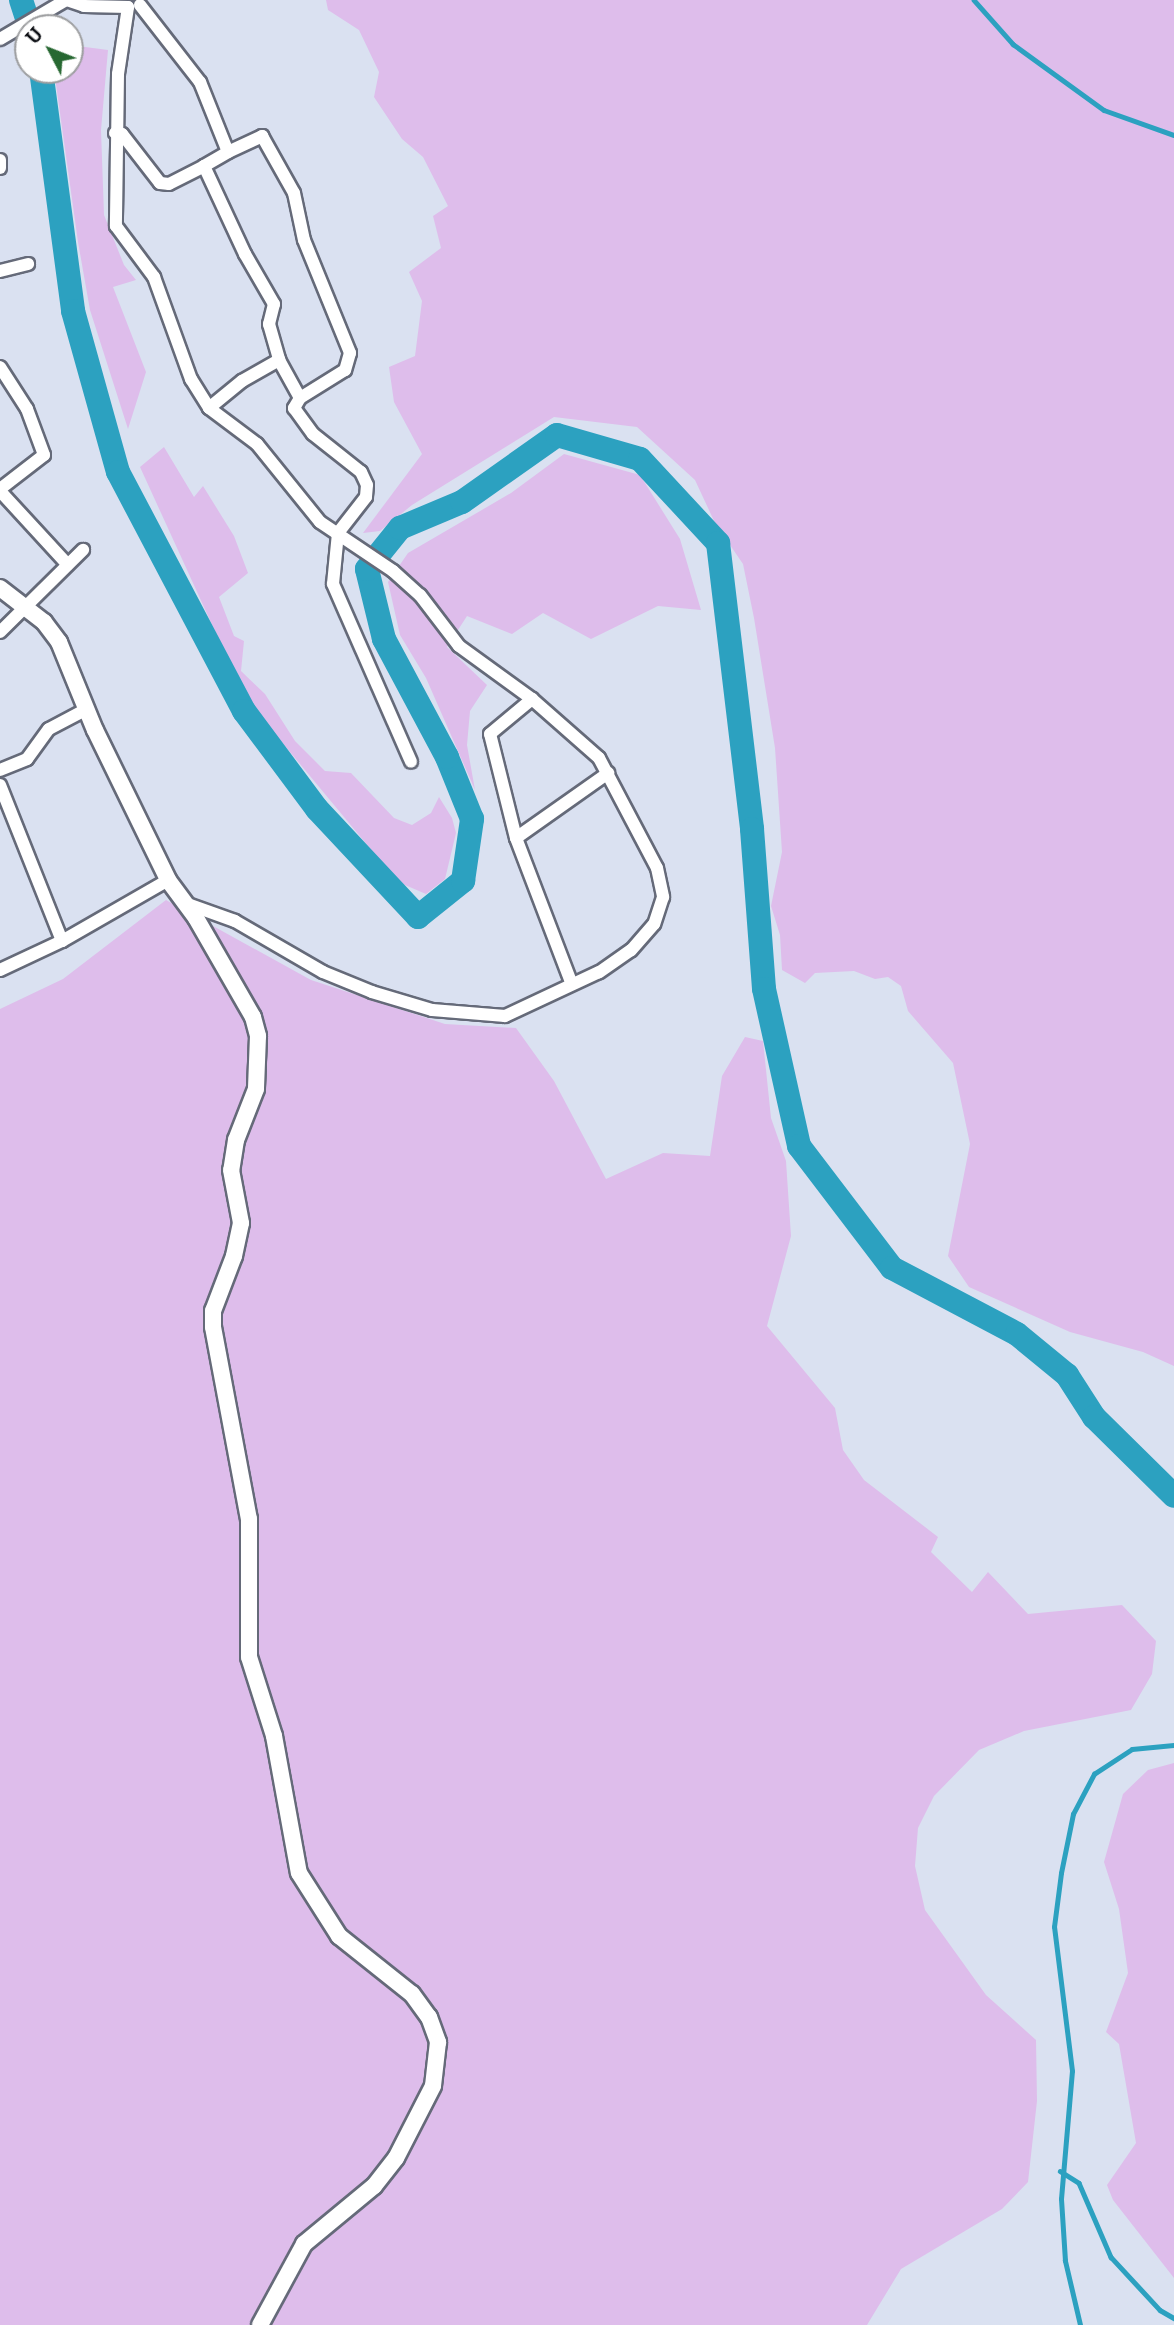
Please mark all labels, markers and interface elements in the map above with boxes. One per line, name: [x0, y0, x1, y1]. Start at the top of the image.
north arrow: [14, 14, 84, 84]
text: U: [21, 23, 48, 49]

